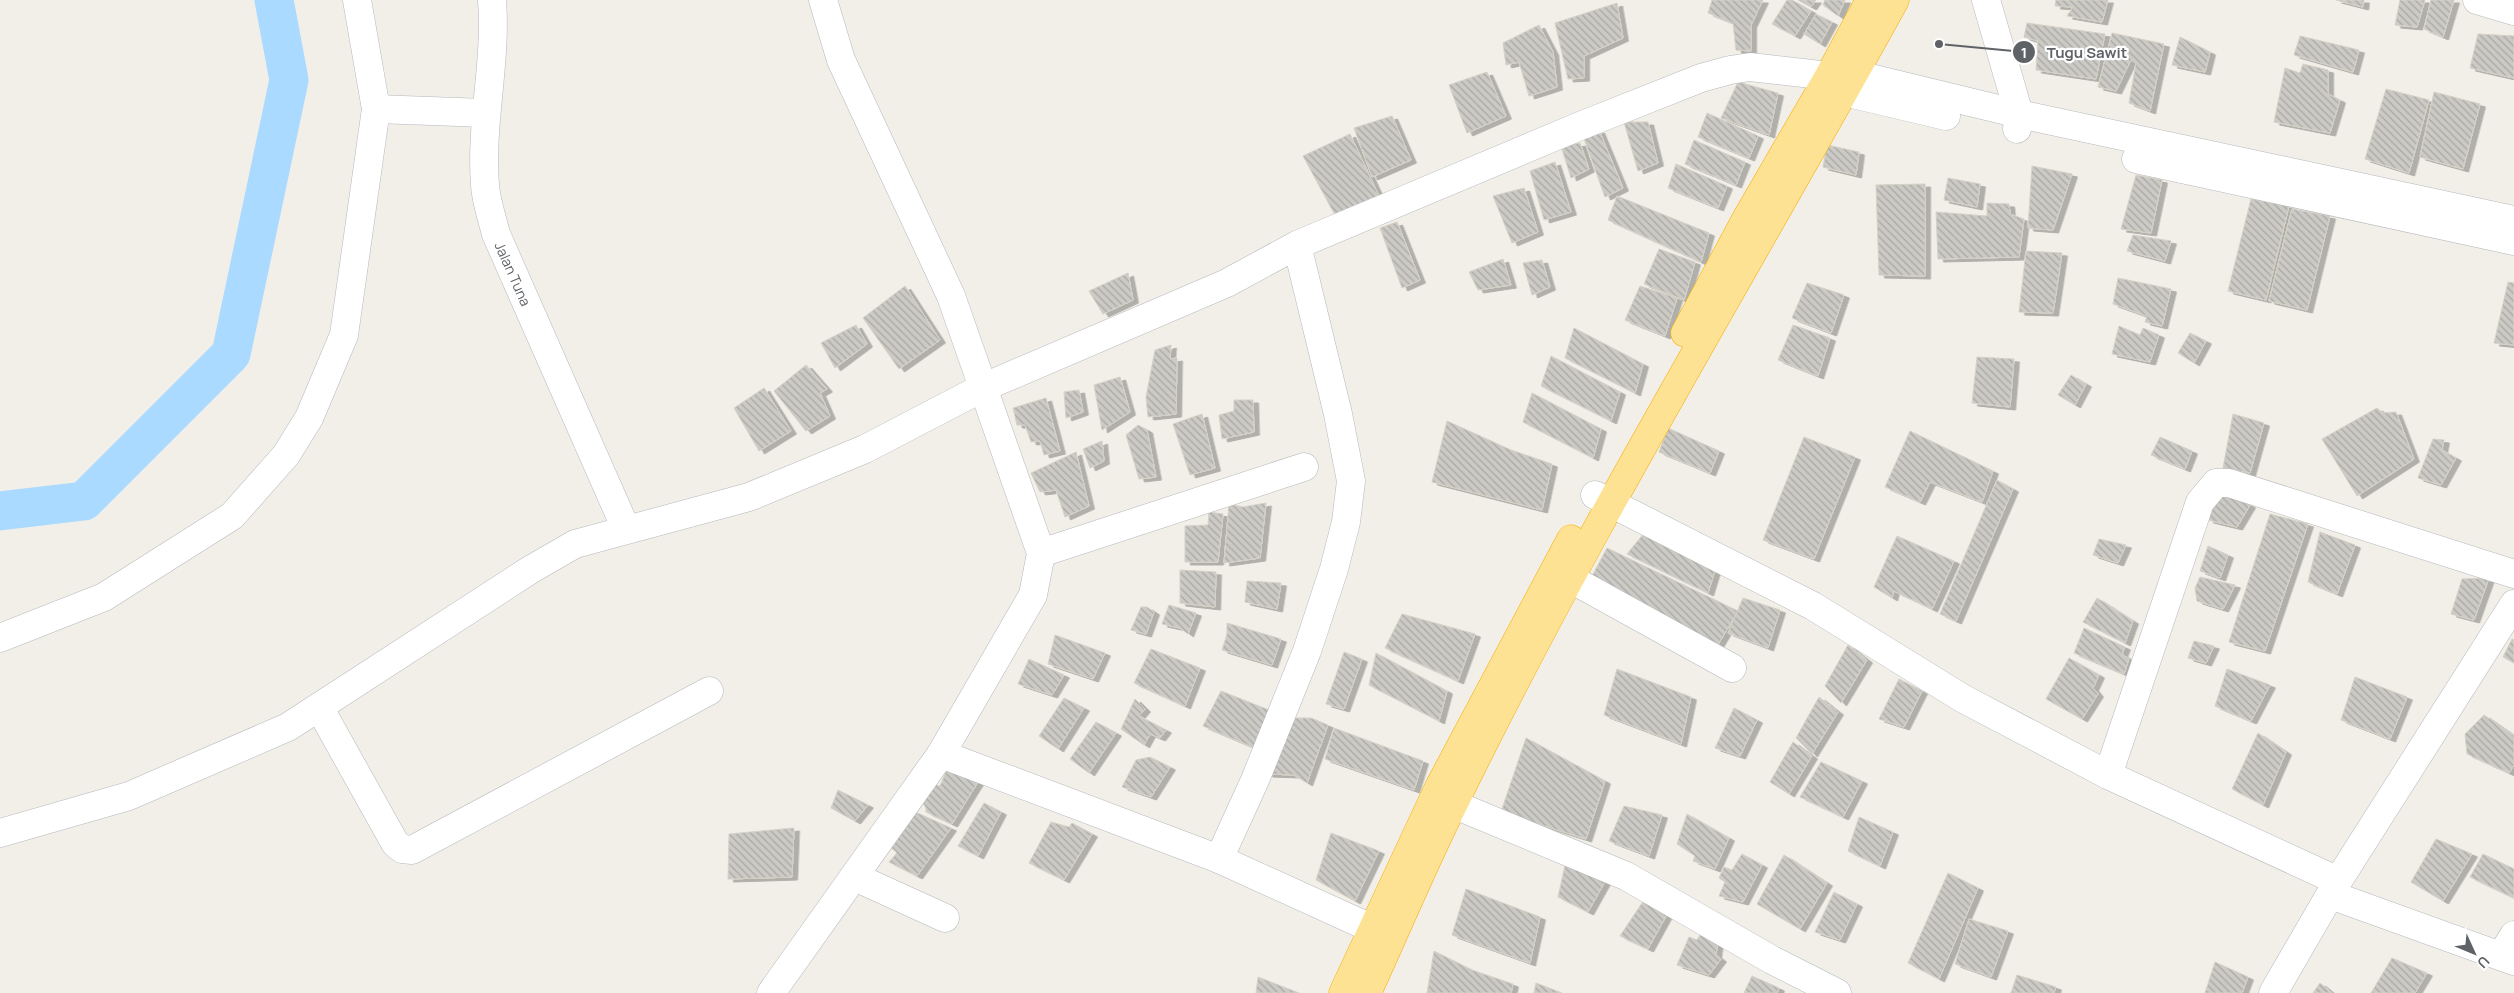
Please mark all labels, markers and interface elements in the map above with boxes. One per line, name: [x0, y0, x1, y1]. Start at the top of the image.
callout: Tugu Sawit: [2012, 37, 2137, 67]
text: 1: [2021, 42, 2027, 63]
text: Tugu Sawit: [2047, 42, 2127, 63]
street label: Jalan Tuna: [491, 238, 536, 309]
north arrow: [2449, 928, 2499, 978]
text: U: [2473, 952, 2494, 973]

